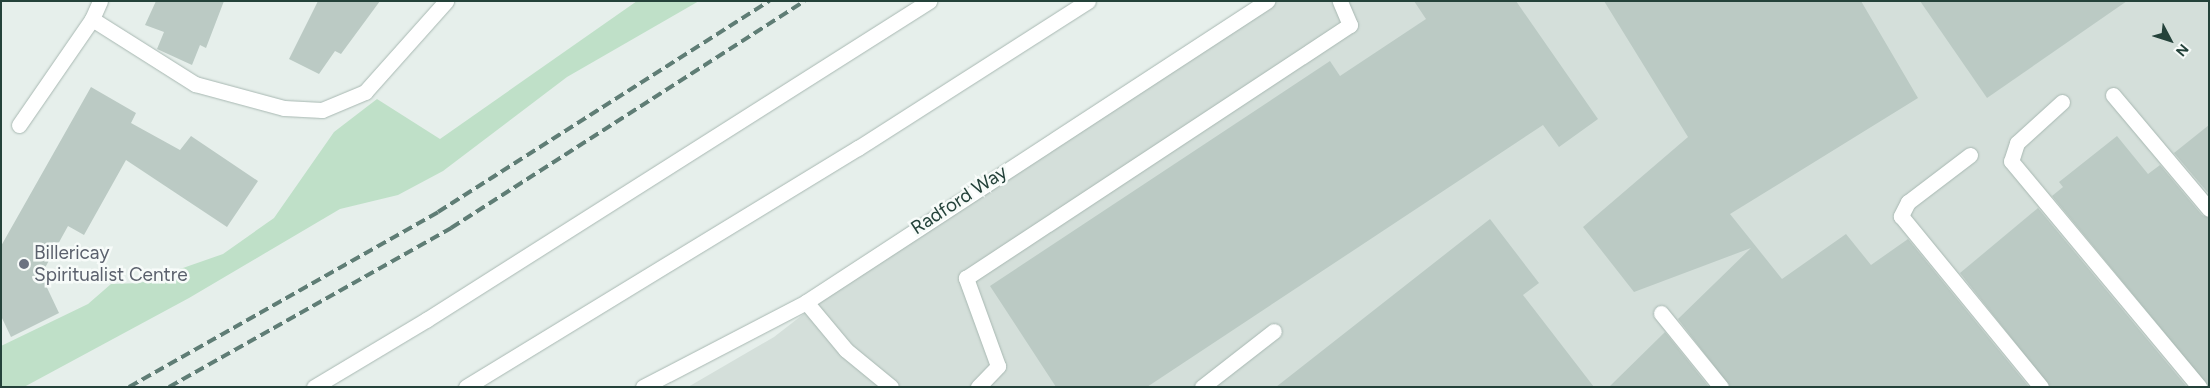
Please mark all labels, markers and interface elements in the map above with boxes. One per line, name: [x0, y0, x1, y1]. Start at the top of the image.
north arrow: [2145, 15, 2195, 65]
text: N: [2172, 40, 2192, 60]
street label: Radford Way: [907, 160, 1011, 240]
place label: Billericay Spiritualist Centre: [34, 242, 188, 286]
marker: Billericay Spiritualist Centre: [18, 258, 30, 270]

